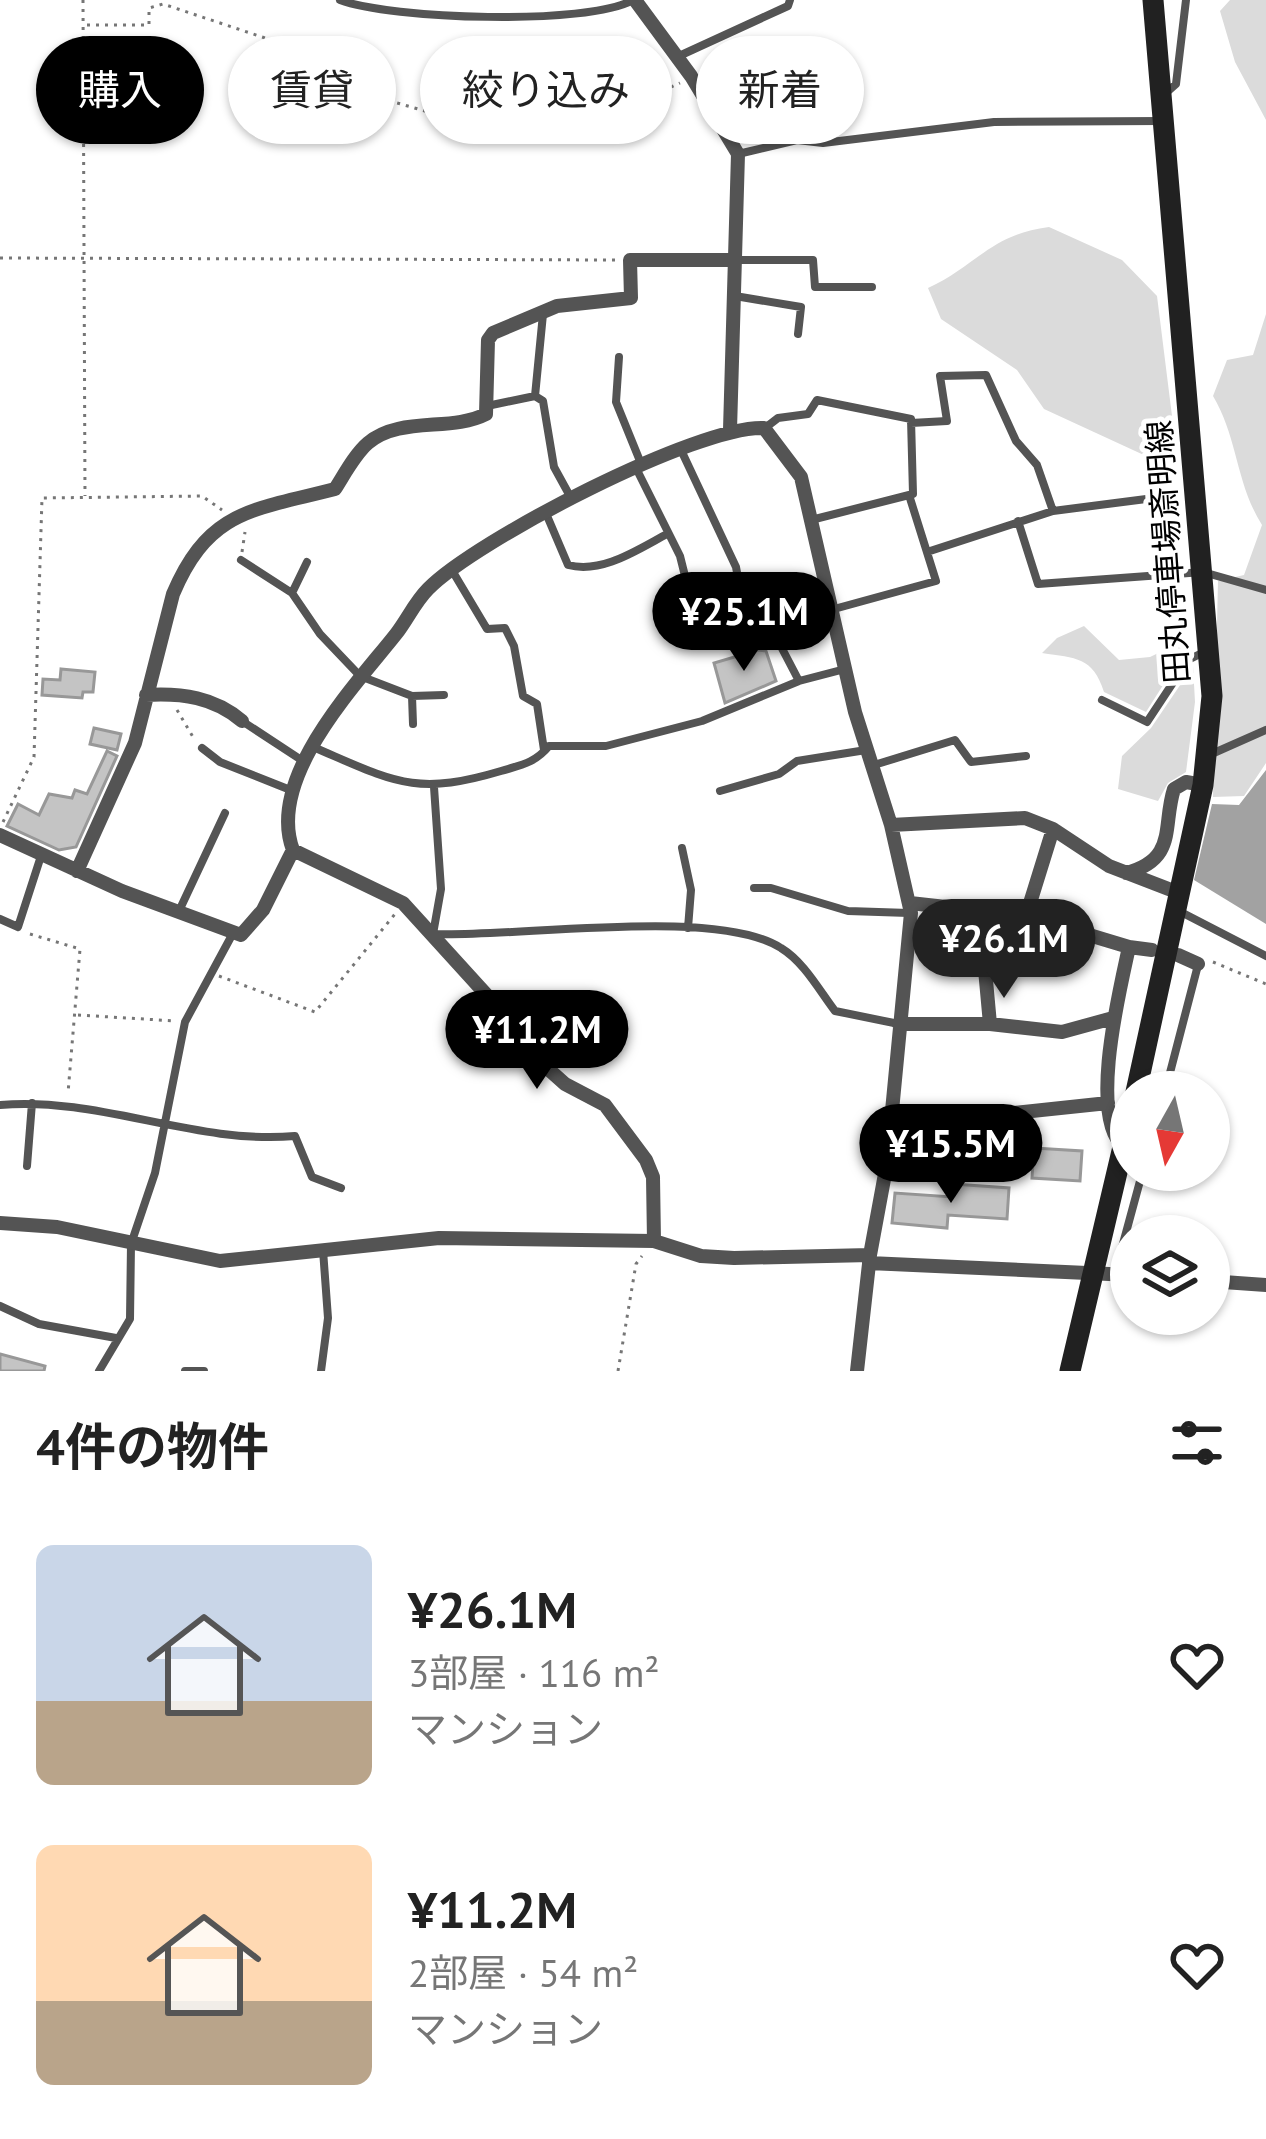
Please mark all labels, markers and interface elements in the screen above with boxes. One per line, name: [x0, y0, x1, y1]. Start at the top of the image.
chip: 購入: [36, 36, 204, 144]
chip: 賃貸: [228, 36, 396, 144]
chip: 絞り込み: [420, 36, 672, 144]
chip: 新着: [696, 36, 864, 144]
street label: 田丸停車場斎明線: [1136, 419, 1198, 685]
pin: ¥25.1M: [646, 572, 842, 674]
text: ¥25.1M: [679, 585, 809, 636]
pin: ¥26.1M: [906, 899, 1102, 1001]
text: ¥26.1M: [939, 912, 1069, 963]
pin: ¥11.2M: [439, 990, 635, 1092]
text: ¥11.2M: [472, 1003, 602, 1054]
north arrow: [1110, 1071, 1230, 1191]
map controls: [1110, 1071, 1230, 1335]
pin: ¥15.5M: [853, 1104, 1049, 1206]
text: ¥15.5M: [886, 1117, 1016, 1168]
button: layers: [1110, 1215, 1230, 1335]
icon: filters: [1164, 1410, 1230, 1476]
text: 4件の物件: [36, 1413, 269, 1479]
text: ¥26.1M: [408, 1576, 577, 1642]
icon: home: [132, 1593, 276, 1737]
icon: heart: [1164, 1632, 1230, 1698]
text: 3部屋 · 116 m²: [408, 1647, 660, 1698]
text: マンション: [408, 1703, 603, 1754]
text: ¥11.2M: [408, 1876, 577, 1942]
icon: home: [132, 1893, 276, 2037]
icon: heart: [1164, 1932, 1230, 1998]
text: 2部屋 · 54 m²: [408, 1947, 638, 1998]
text: マンション: [408, 2003, 603, 2054]

